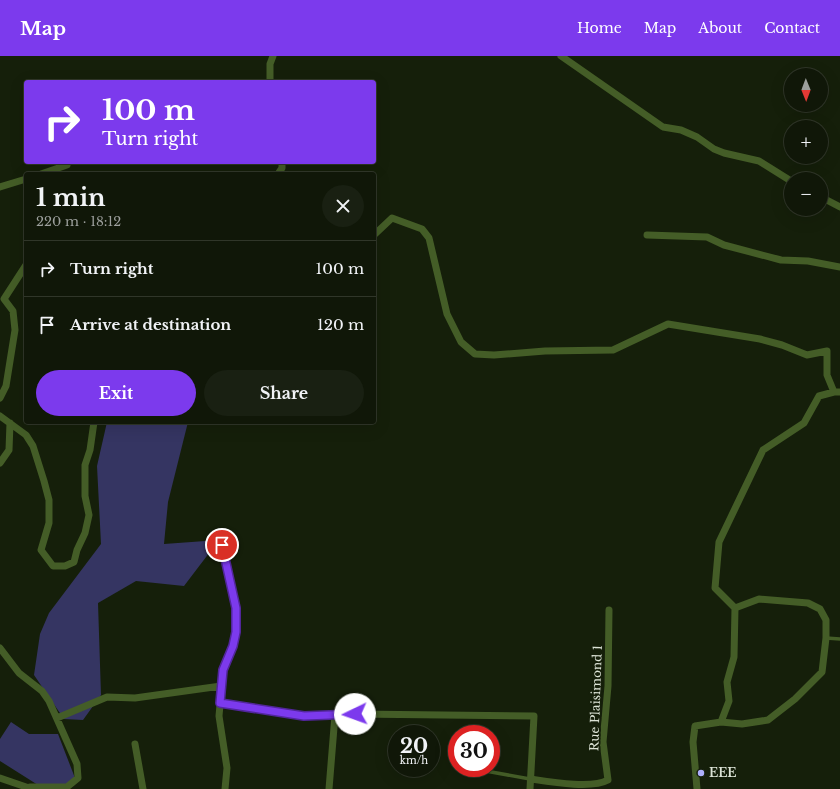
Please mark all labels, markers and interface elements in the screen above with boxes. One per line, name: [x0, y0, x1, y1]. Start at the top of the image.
text: Map: [20, 17, 66, 40]
text: Home: [577, 19, 622, 37]
text: Map: [644, 19, 676, 37]
text: About: [698, 19, 742, 37]
text: Contact: [764, 19, 820, 37]
north arrow: [784, 68, 828, 112]
map controls: [784, 68, 828, 216]
text: 100 m: [102, 93, 195, 128]
icon: right: [36, 96, 88, 148]
button: +: [784, 120, 828, 164]
text: Turn right: [102, 128, 198, 150]
button: −: [784, 172, 828, 216]
text: 1 min: [36, 183, 106, 212]
button: close: [322, 185, 364, 227]
text: 220 m · 18:12: [36, 213, 121, 230]
icon: right: [36, 258, 58, 280]
text: Turn right: [70, 259, 153, 278]
text: 100 m: [315, 259, 364, 278]
icon: arrive: [36, 314, 58, 336]
text: Arrive at destination: [70, 315, 231, 334]
text: 120 m: [317, 315, 364, 334]
button: Exit: [36, 370, 196, 416]
button: Share: [204, 370, 364, 416]
pin: [205, 528, 239, 562]
icon: arrive: [211, 534, 233, 556]
street label: Rue Plaisimond 1: [586, 645, 605, 751]
position arrow: [334, 693, 376, 735]
speed limit sign: 30: [448, 725, 500, 777]
text: 20: [400, 734, 428, 758]
text: km/h: [400, 754, 428, 767]
place label: EEE: [709, 765, 737, 780]
marker: EEE: [696, 768, 706, 778]

